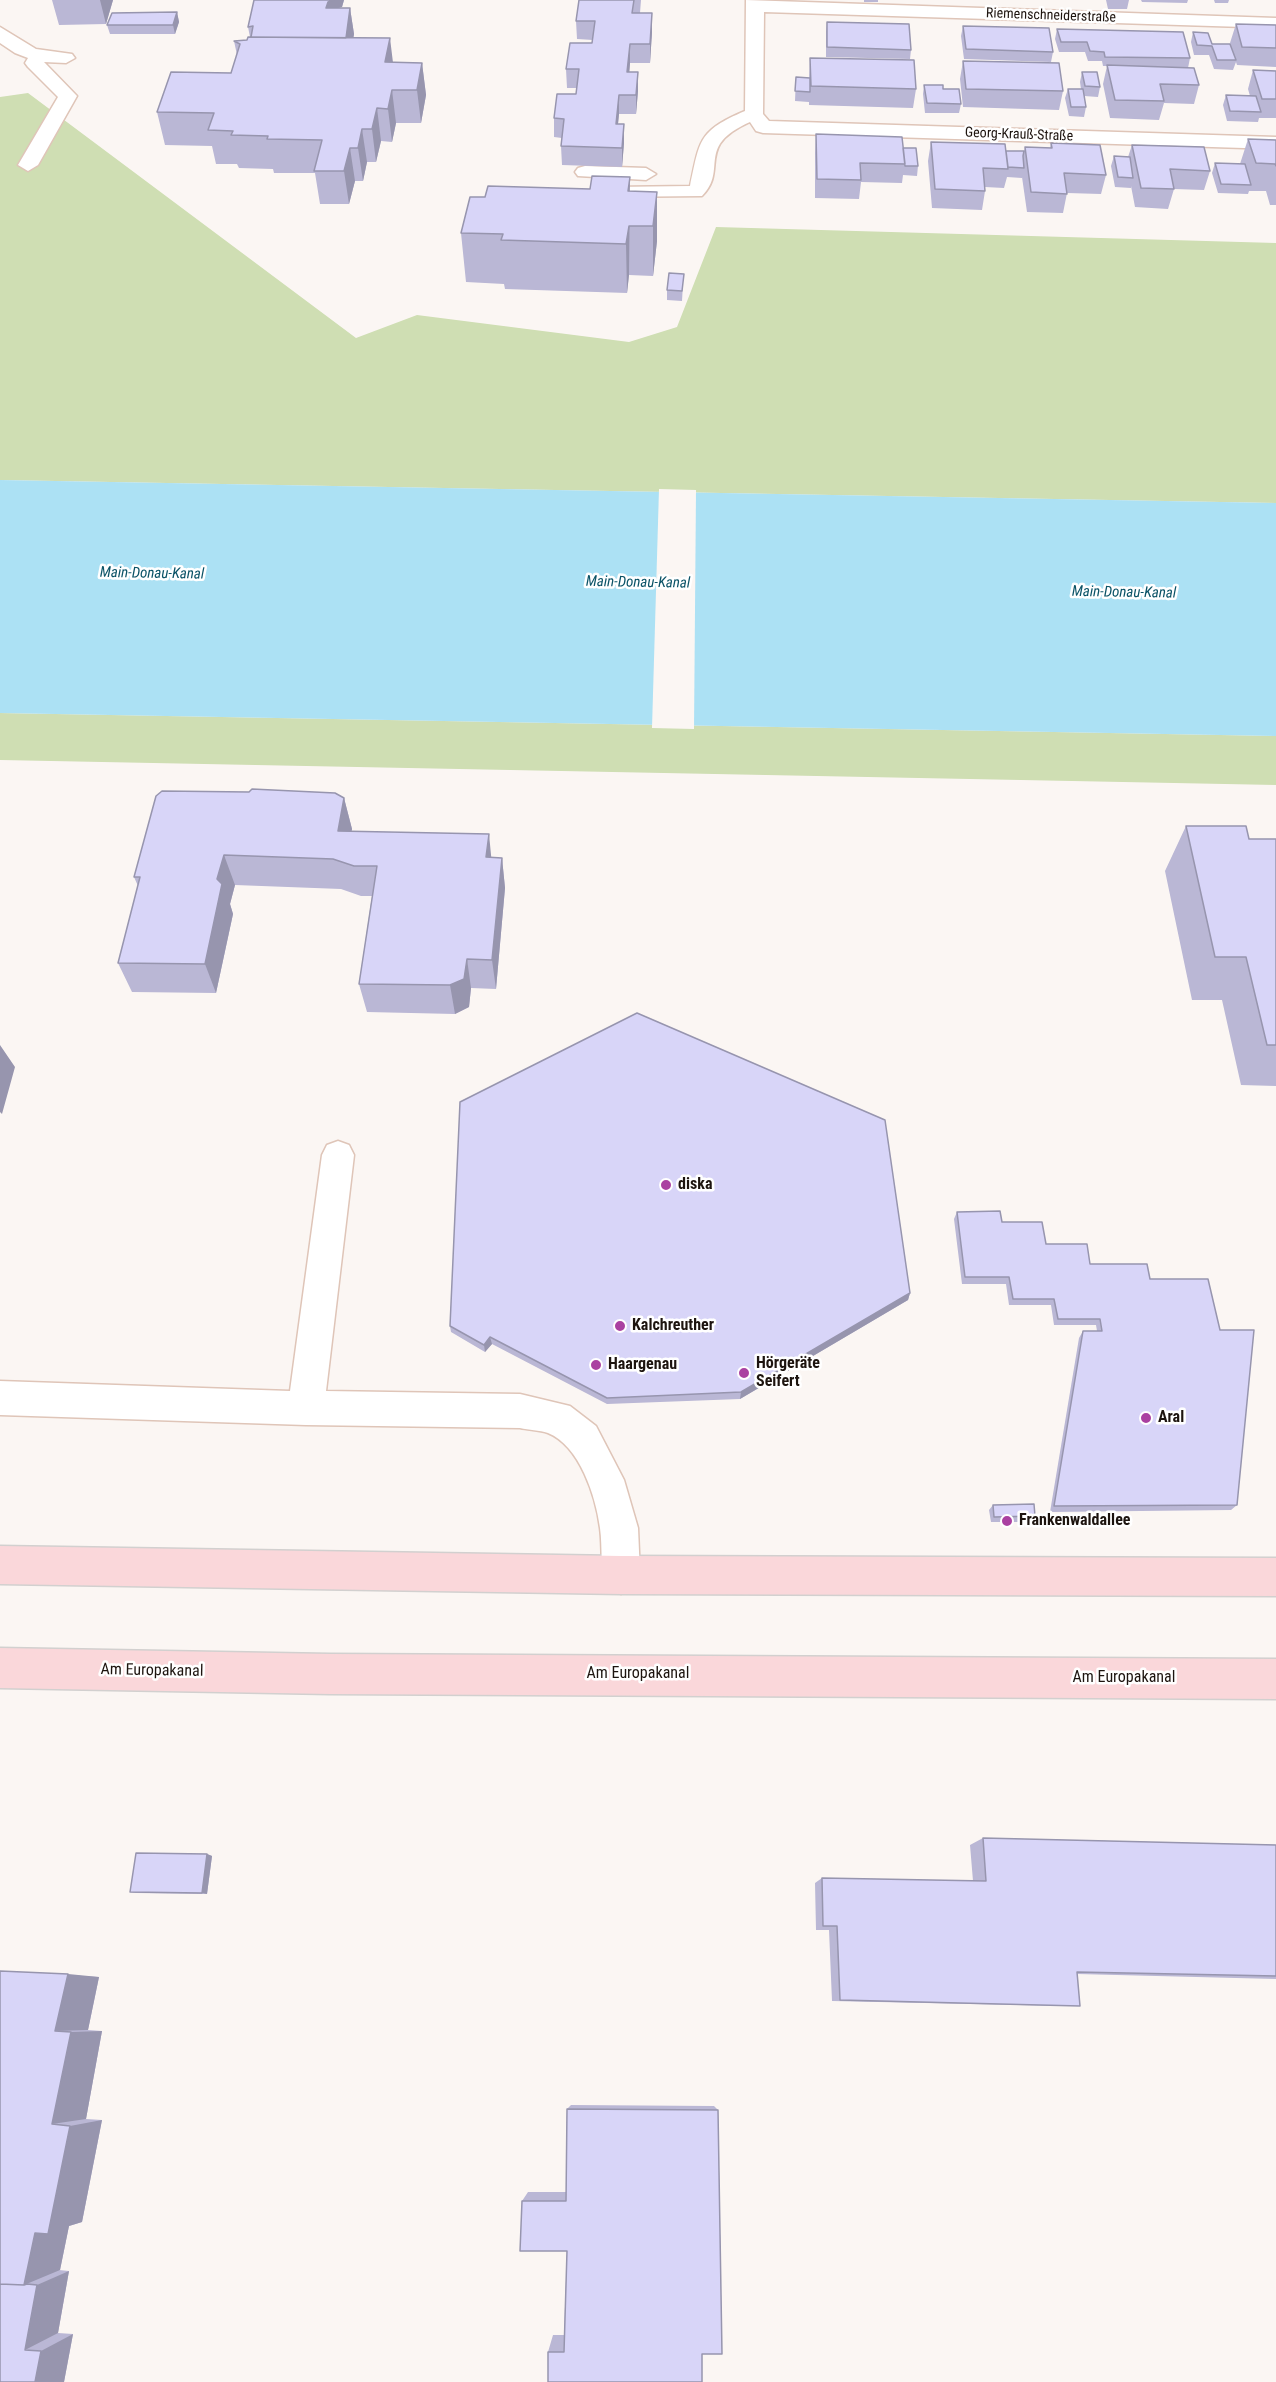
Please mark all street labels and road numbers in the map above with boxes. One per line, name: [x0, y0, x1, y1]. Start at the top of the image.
street label: Riemenschneiderstraße: [986, 5, 1116, 27]
street label: Georg-Krauß-Straße: [965, 125, 1073, 145]
street label: Am Europakanal: [100, 1661, 204, 1681]
street label: Am Europakanal: [587, 1664, 689, 1684]
street label: Am Europakanal: [1073, 1668, 1175, 1688]

